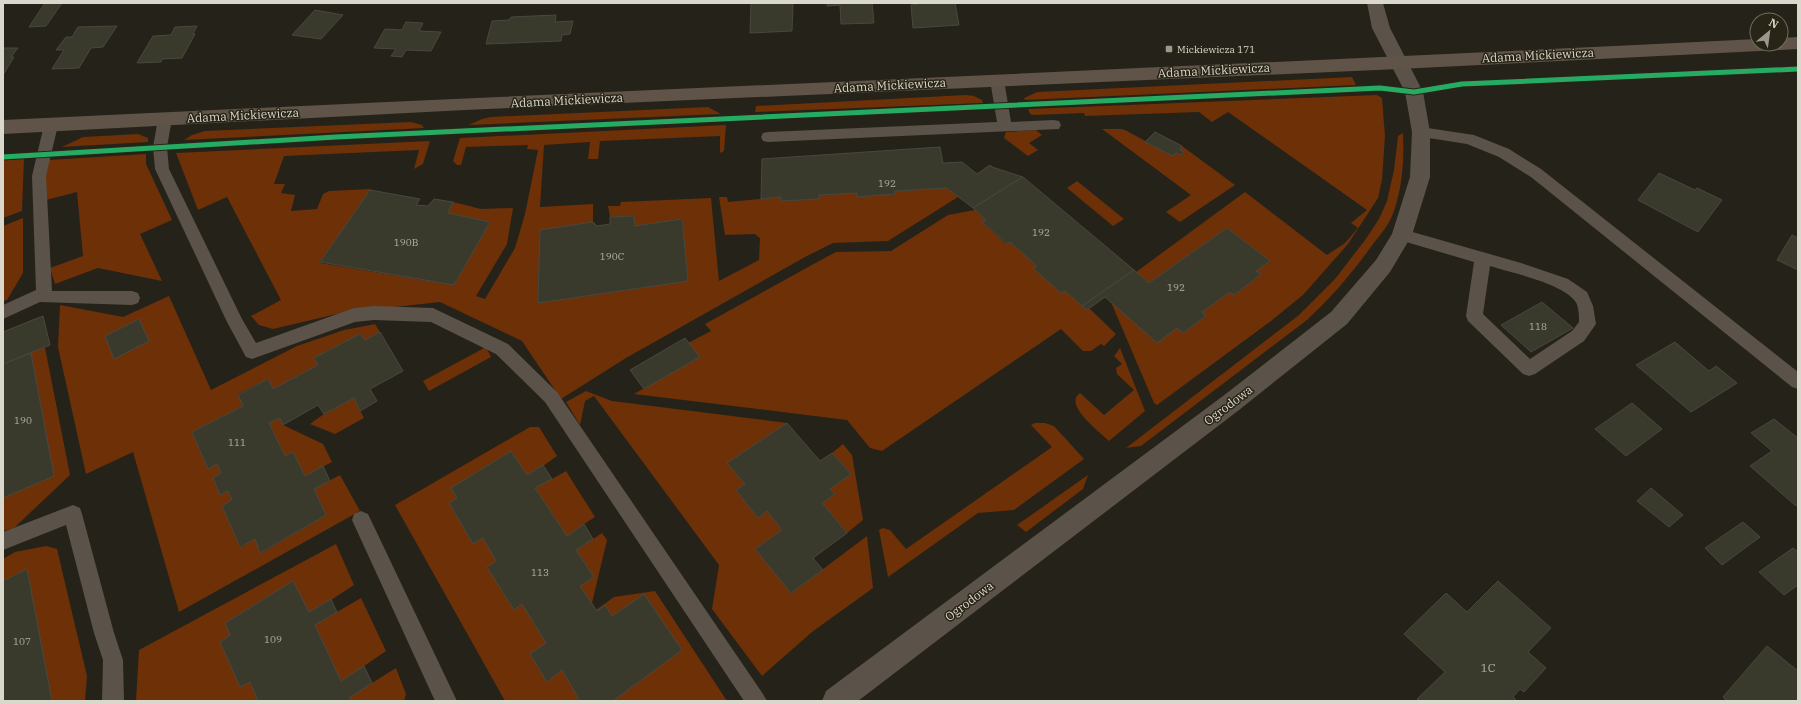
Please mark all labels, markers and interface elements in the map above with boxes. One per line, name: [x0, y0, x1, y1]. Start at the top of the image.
north arrow: [1749, 12, 1789, 52]
text: N: [1767, 15, 1781, 32]
place label: Mickiewicza 171: [1177, 43, 1255, 56]
marker: Mickiewicza 171: [1164, 44, 1174, 54]
street label: Adama Mickiewicza: [1481, 45, 1595, 65]
street label: Adama Mickiewicza: [1157, 60, 1271, 80]
street label: Adama Mickiewicza: [833, 75, 947, 95]
street label: Adama Mickiewicza: [510, 90, 624, 110]
street label: Adama Mickiewicza: [186, 105, 300, 125]
house number: 192: [878, 177, 896, 190]
house number: 192: [1032, 226, 1050, 239]
house number: 190B: [394, 236, 419, 249]
house number: 190C: [600, 250, 624, 263]
house number: 192: [1167, 281, 1185, 294]
house number: 118: [1529, 320, 1547, 333]
street label: Ogrodowa: [1201, 382, 1256, 428]
house number: 190: [14, 414, 32, 427]
house number: 111: [228, 436, 246, 449]
house number: 113: [531, 566, 549, 579]
street label: Ogrodowa: [942, 578, 997, 624]
house number: 109: [264, 633, 282, 646]
house number: 107: [13, 635, 31, 648]
house number: 1C: [1481, 660, 1496, 675]

